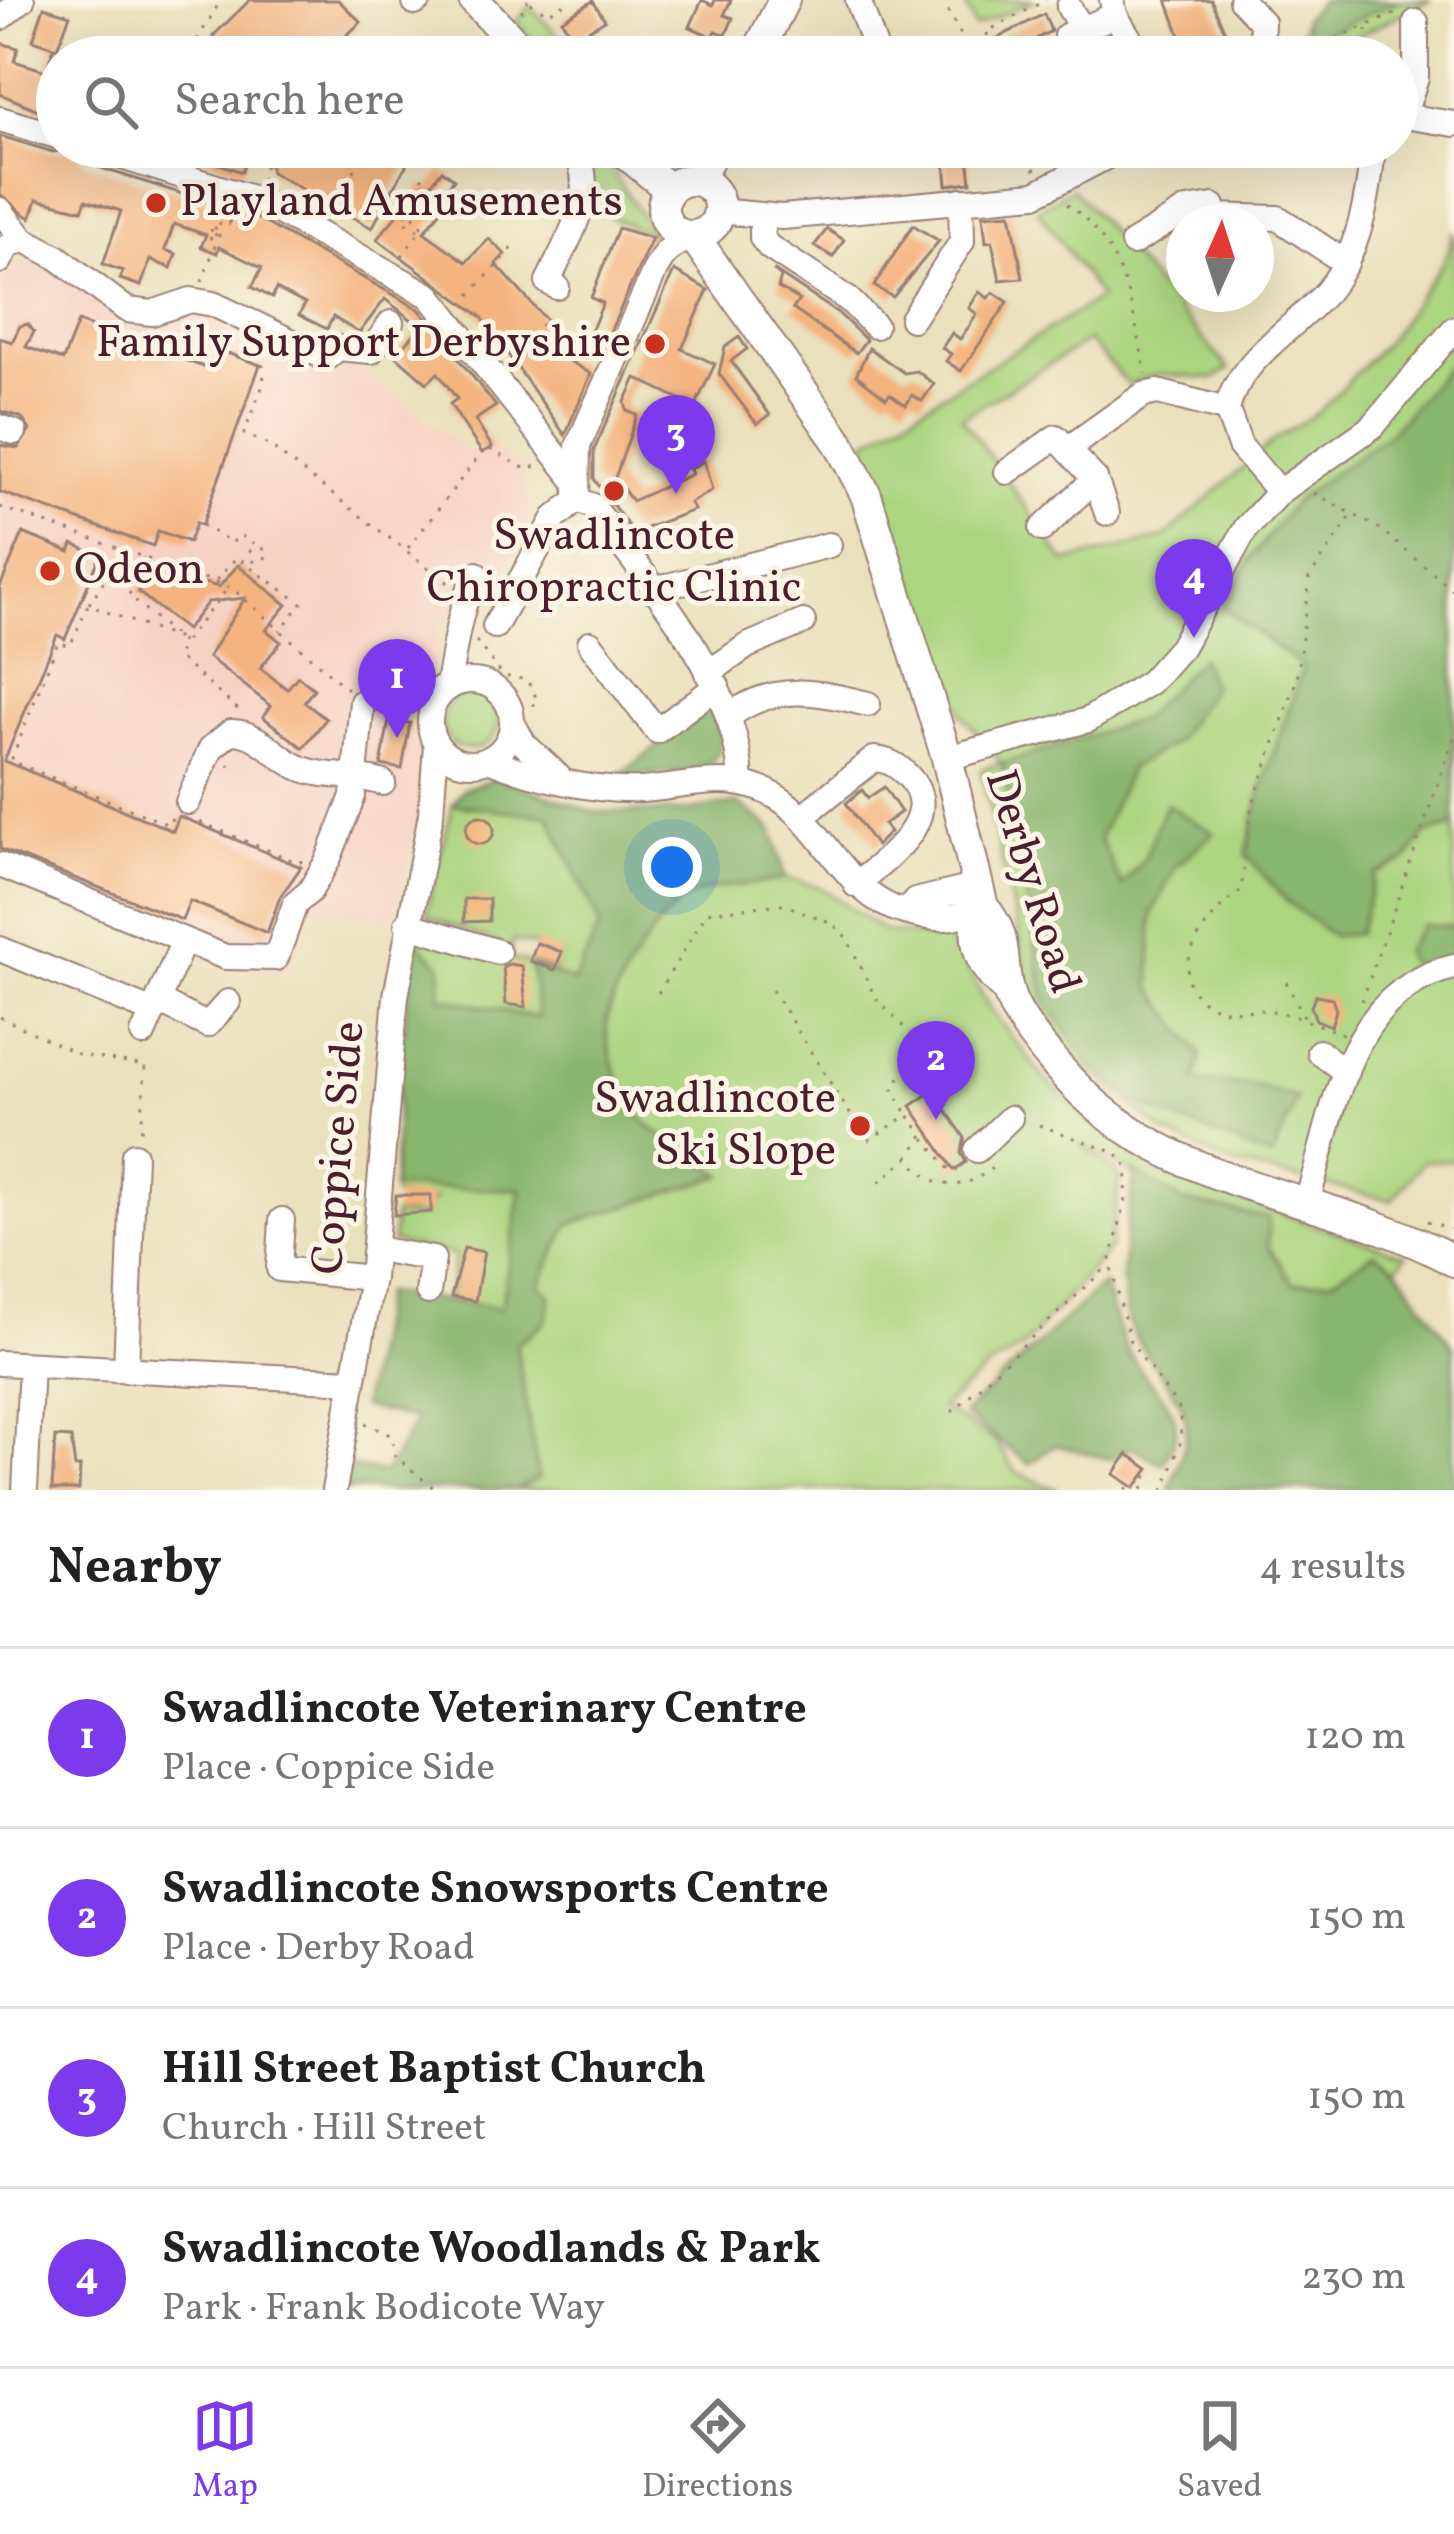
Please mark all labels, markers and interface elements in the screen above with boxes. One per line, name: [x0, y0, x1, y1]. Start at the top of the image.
search box: [36, 36, 1418, 168]
icon: search: [78, 69, 144, 135]
text: Search here: [174, 71, 405, 134]
place label: Playland Amusements: [180, 172, 623, 235]
marker: Playland Amusements: [143, 190, 169, 216]
north arrow: [1166, 204, 1274, 312]
place label: Family Support Derbyshire: [96, 313, 631, 376]
marker: Family Support Derbyshire: [642, 331, 668, 357]
pin: 3: [637, 395, 715, 494]
marker: Swadlincote Chiropractic Clinic: [601, 478, 627, 504]
place label: Swadlincote Chiropractic Clinic: [426, 506, 802, 621]
pin: 4: [1155, 539, 1233, 638]
place label: Odeon: [74, 540, 204, 603]
marker: Odeon: [37, 558, 63, 584]
pin: 1: [358, 639, 436, 738]
street label: Derby Road: [967, 762, 1095, 1002]
your location: [642, 837, 702, 897]
street label: Coppice Side: [298, 1019, 382, 1277]
pin: 2: [897, 1021, 975, 1120]
place label: Swadlincote Ski Slope: [594, 1069, 836, 1184]
marker: Swadlincote Ski Slope: [847, 1113, 873, 1139]
text: Nearby: [48, 1533, 222, 1604]
text: 4 results: [1259, 1541, 1406, 1595]
text: Swadlincote Veterinary Centre: [162, 1679, 807, 1742]
text: 1: [79, 1711, 95, 1765]
text: 120 m: [1305, 1711, 1406, 1765]
text: Place · Coppice Side: [162, 1742, 495, 1796]
text: Swadlincote Snowsports Centre: [162, 1859, 829, 1922]
text: 2: [77, 1891, 97, 1945]
text: 150 m: [1307, 1891, 1406, 1945]
text: Place · Derby Road: [162, 1922, 475, 1976]
text: Hill Street Baptist Church: [162, 2039, 706, 2102]
text: 3: [77, 2071, 97, 2125]
text: 150 m: [1307, 2071, 1406, 2125]
text: Church · Hill Street: [162, 2102, 486, 2156]
text: Swadlincote Woodlands & Park: [162, 2219, 821, 2282]
text: 4: [75, 2251, 99, 2305]
text: 230 m: [1301, 2251, 1406, 2305]
text: Park · Frank Bodicote Way: [162, 2282, 605, 2336]
tab: Map: [192, 2393, 258, 2511]
tab: Directions: [642, 2393, 793, 2511]
tab: Saved: [1177, 2393, 1262, 2511]

